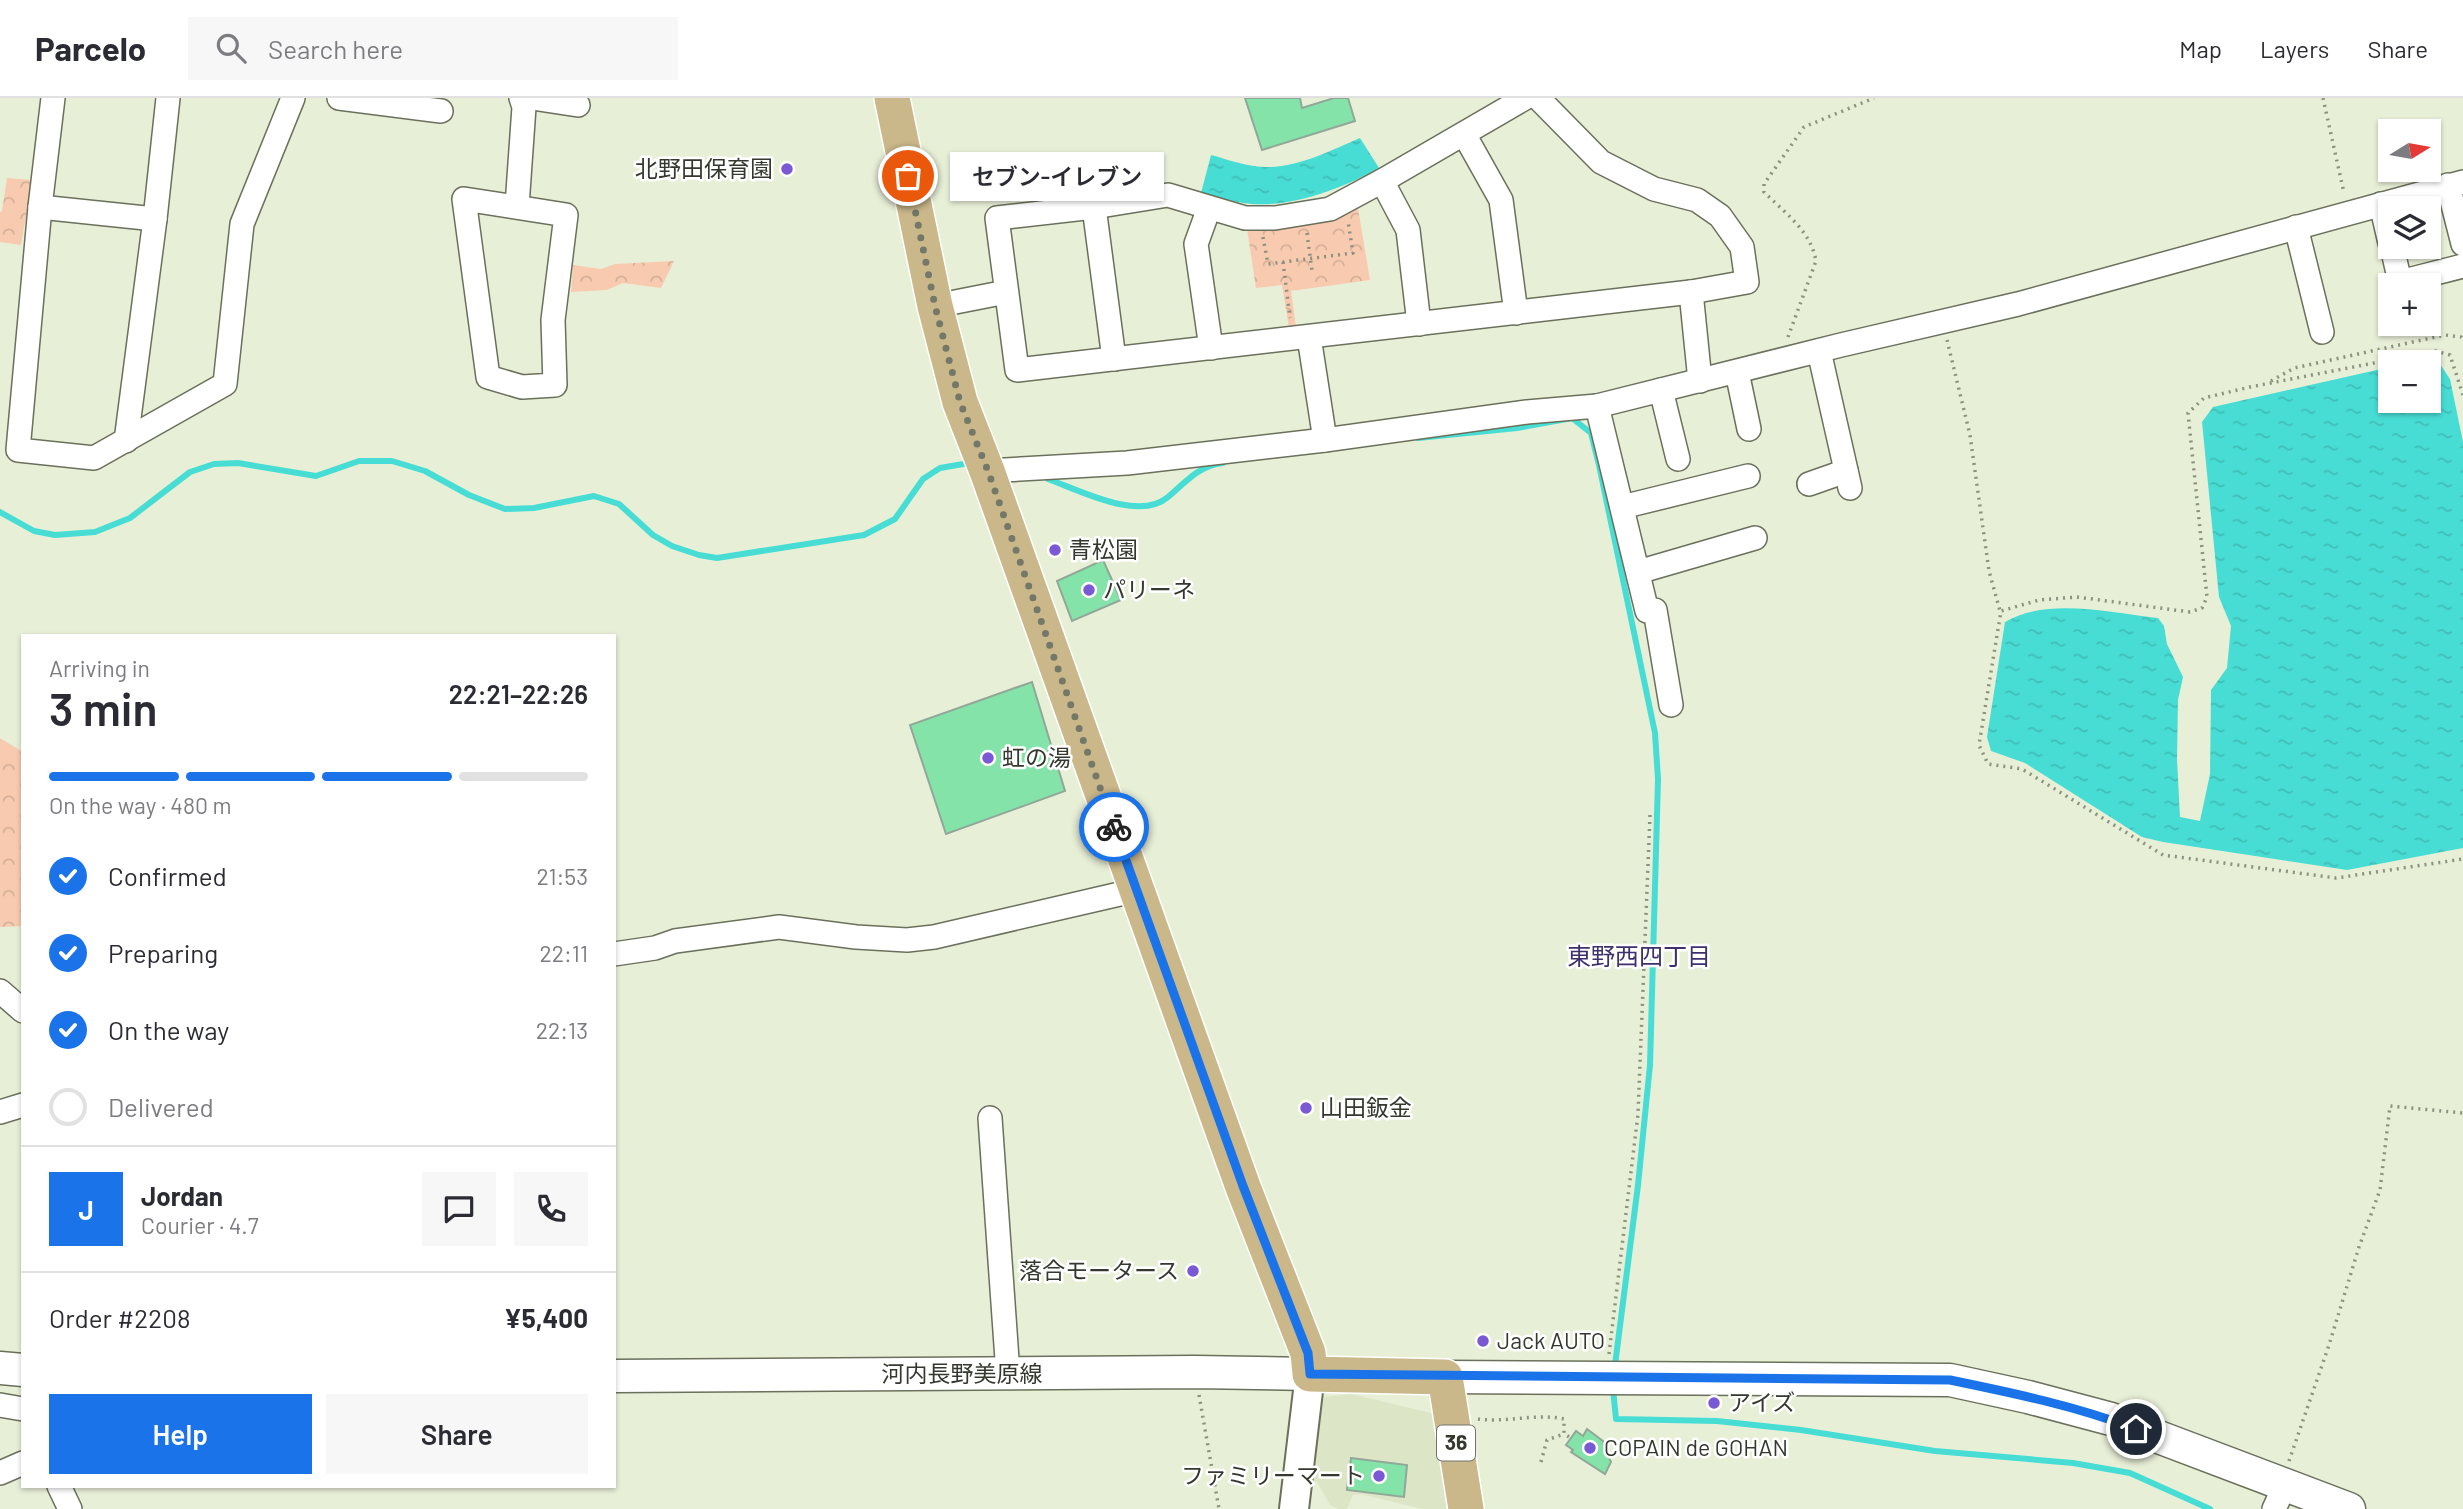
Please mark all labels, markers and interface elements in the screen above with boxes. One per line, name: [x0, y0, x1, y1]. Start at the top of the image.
search box: [188, 17, 678, 80]
text: Parcelo: [35, 28, 146, 68]
icon: search: [212, 29, 250, 67]
text: Search here: [268, 33, 403, 64]
text: Map: [2179, 34, 2222, 63]
text: Layers: [2260, 34, 2329, 63]
text: Share: [2367, 34, 2428, 63]
north arrow: [2378, 119, 2441, 182]
map controls: [2378, 119, 2441, 413]
pin: [878, 146, 938, 206]
callout: セブン-イレブン: [950, 152, 1164, 200]
place label: 北野田保育園: [635, 154, 773, 182]
icon: bag: [889, 157, 927, 195]
marker: 北野田保育園: [779, 161, 795, 177]
text: セブン-イレブン: [972, 162, 1142, 190]
button: layers: [2378, 196, 2441, 259]
button: +: [2378, 273, 2441, 336]
button: −: [2378, 350, 2441, 413]
place label: 青松園: [1069, 535, 1138, 563]
marker: 青松園: [1047, 542, 1063, 558]
place label: パリーネ: [1103, 575, 1195, 603]
marker: パリーネ: [1081, 582, 1097, 598]
text: Arriving in: [49, 654, 150, 682]
text: 22:21–22:26: [449, 678, 588, 709]
text: 3 min: [49, 680, 158, 735]
place label: 虹の湯: [1002, 743, 1071, 771]
marker: 虹の湯: [980, 750, 996, 766]
text: On the way · 480 m: [49, 791, 232, 819]
courier: [1079, 792, 1149, 862]
icon: bike: [1095, 808, 1133, 846]
icon: check: [49, 857, 87, 895]
text: Confirmed: [108, 860, 227, 891]
text: 21:53: [536, 862, 588, 890]
icon: check: [49, 934, 87, 972]
text: Preparing: [108, 937, 218, 968]
text: 22:11: [539, 939, 588, 967]
district label: 東野西四丁目: [1567, 941, 1711, 970]
icon: check: [49, 1011, 87, 1049]
text: On the way: [108, 1014, 229, 1045]
text: 22:13: [536, 1016, 588, 1044]
text: Delivered: [108, 1091, 214, 1122]
place label: 山田鈑金: [1320, 1093, 1412, 1121]
marker: 山田鈑金: [1298, 1100, 1314, 1116]
button: chat: [422, 1172, 496, 1246]
button: phone: [514, 1172, 588, 1246]
text: Jordan: [141, 1180, 223, 1211]
text: J: [78, 1194, 94, 1225]
text: Courier · 4.7: [141, 1211, 259, 1239]
place label: 落合モータース: [1019, 1256, 1179, 1284]
marker: 落合モータース: [1185, 1263, 1201, 1279]
text: Order #2208: [49, 1302, 190, 1333]
text: ¥5,400: [504, 1302, 588, 1333]
place label: Jack AUTO: [1497, 1326, 1605, 1354]
marker: Jack AUTO: [1475, 1333, 1491, 1349]
street label: 河内長野美原線: [882, 1359, 1043, 1387]
place label: アイズ: [1728, 1388, 1795, 1416]
button: Help: [49, 1394, 312, 1474]
button: Share: [326, 1394, 588, 1474]
marker: アイズ: [1706, 1395, 1722, 1411]
pin: [2106, 1399, 2166, 1459]
icon: home: [2117, 1410, 2155, 1448]
road number: 36: [1437, 1426, 1475, 1460]
place label: COPAIN de GOHAN: [1604, 1433, 1788, 1461]
marker: COPAIN de GOHAN: [1582, 1440, 1598, 1456]
place label: ファミリーマート: [1181, 1461, 1365, 1489]
marker: ファミリーマート: [1371, 1468, 1387, 1484]

